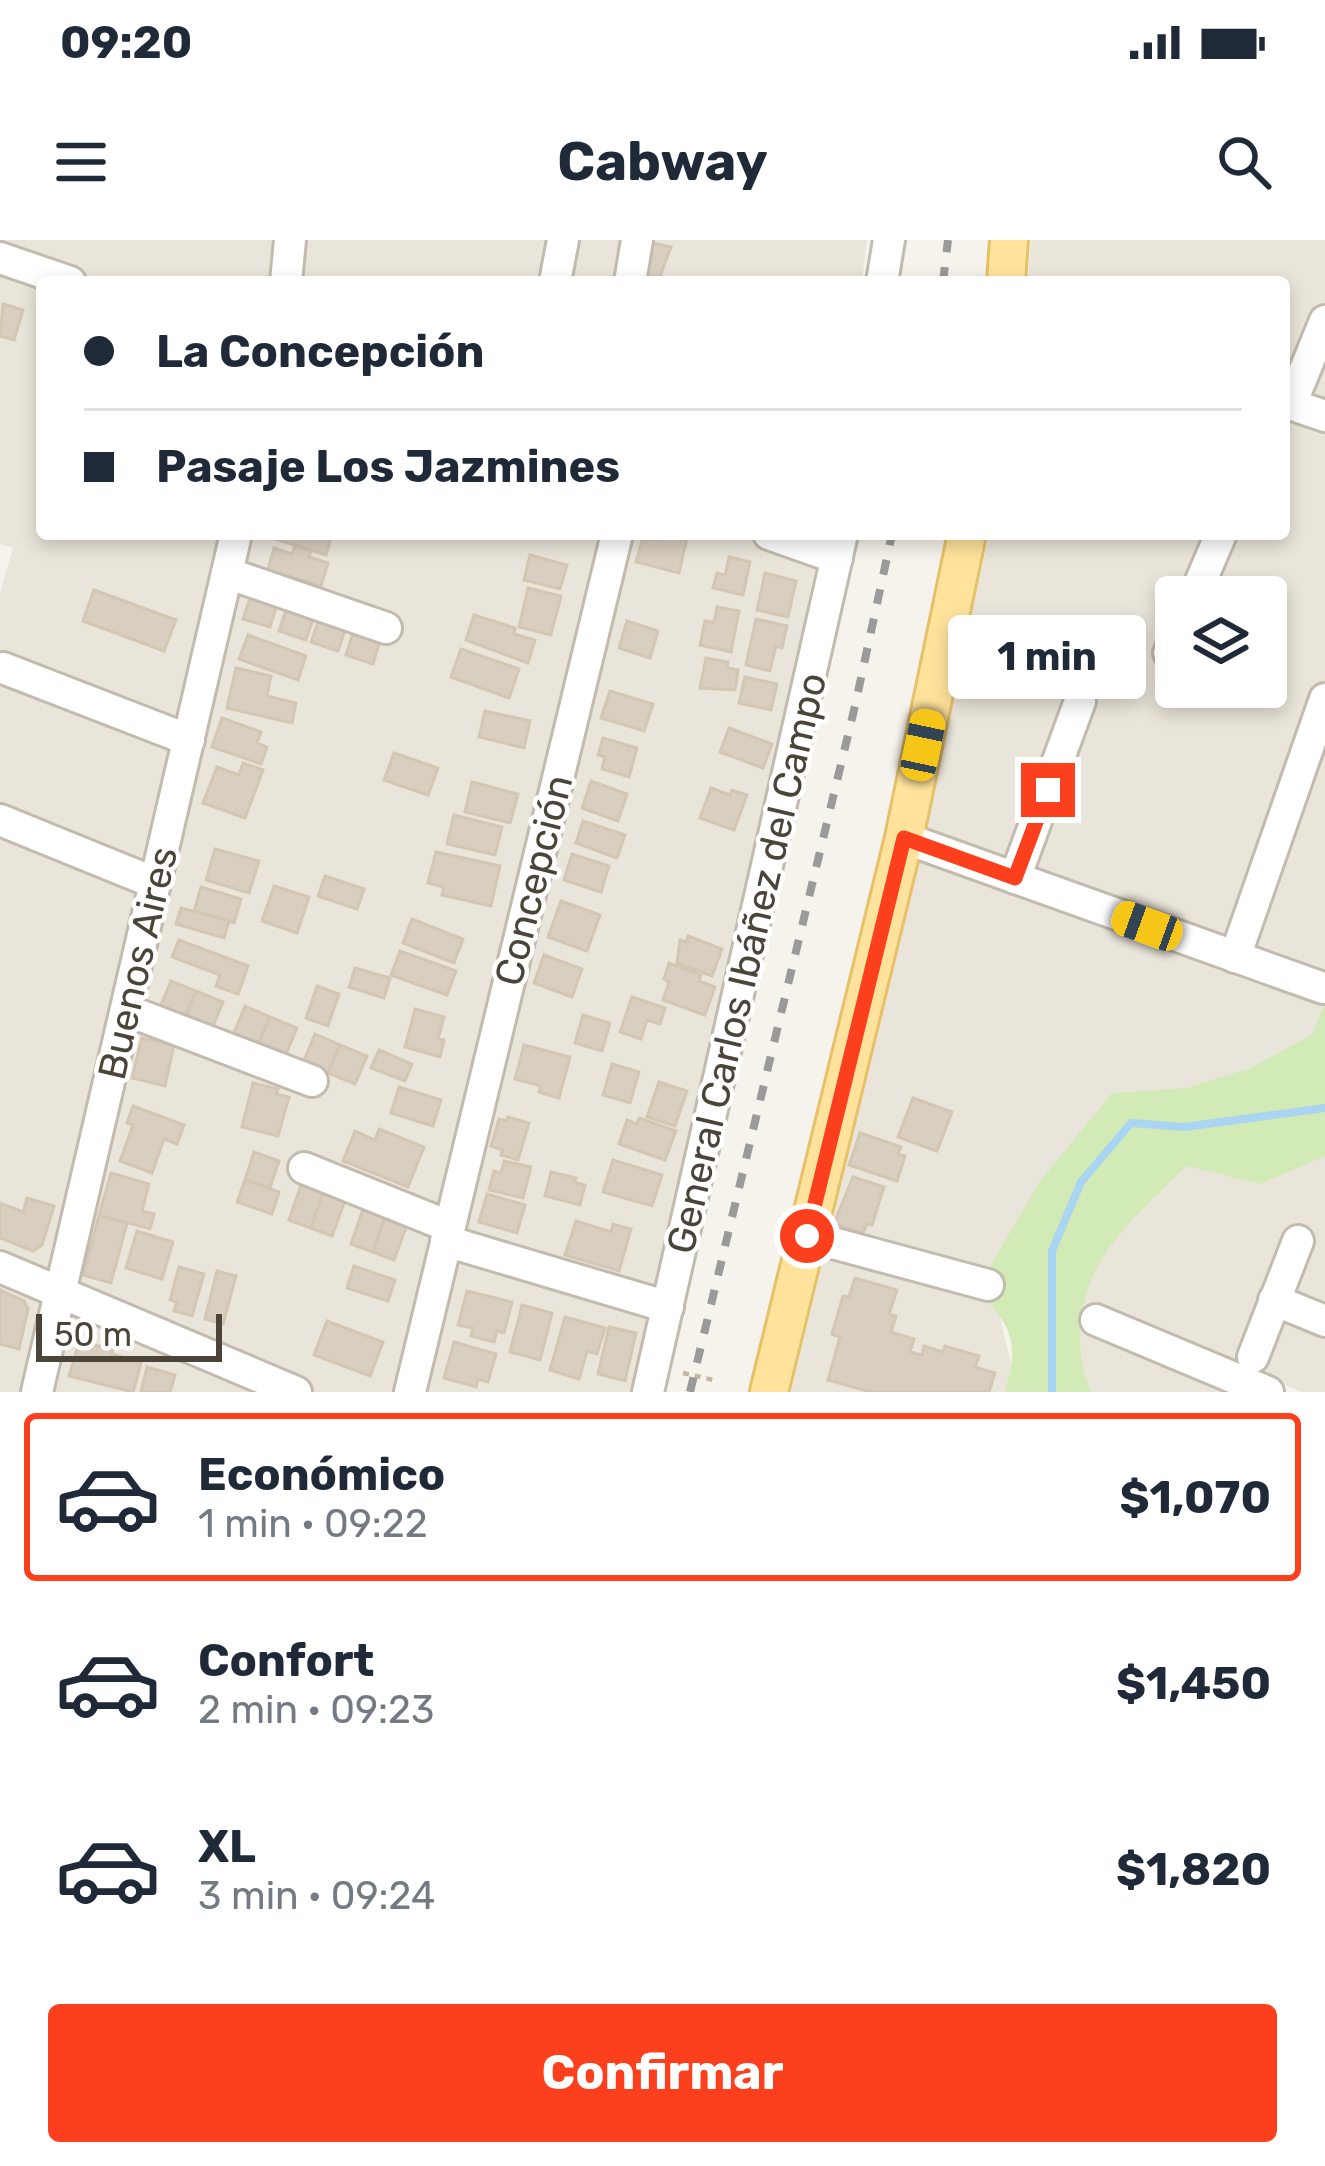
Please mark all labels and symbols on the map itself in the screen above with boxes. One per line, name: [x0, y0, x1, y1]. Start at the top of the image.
callout: 1 min: [949, 616, 1147, 700]
street label: General Carlos Ibáñez del Campo: [658, 668, 836, 1258]
car: [898, 706, 948, 784]
route end: [1021, 763, 1075, 817]
street label: Concepción: [486, 770, 582, 990]
street label: Buenos Aires: [89, 842, 187, 1084]
car: [1107, 897, 1187, 955]
route start: [780, 1209, 834, 1263]
scale bar: [36, 1308, 222, 1361]

